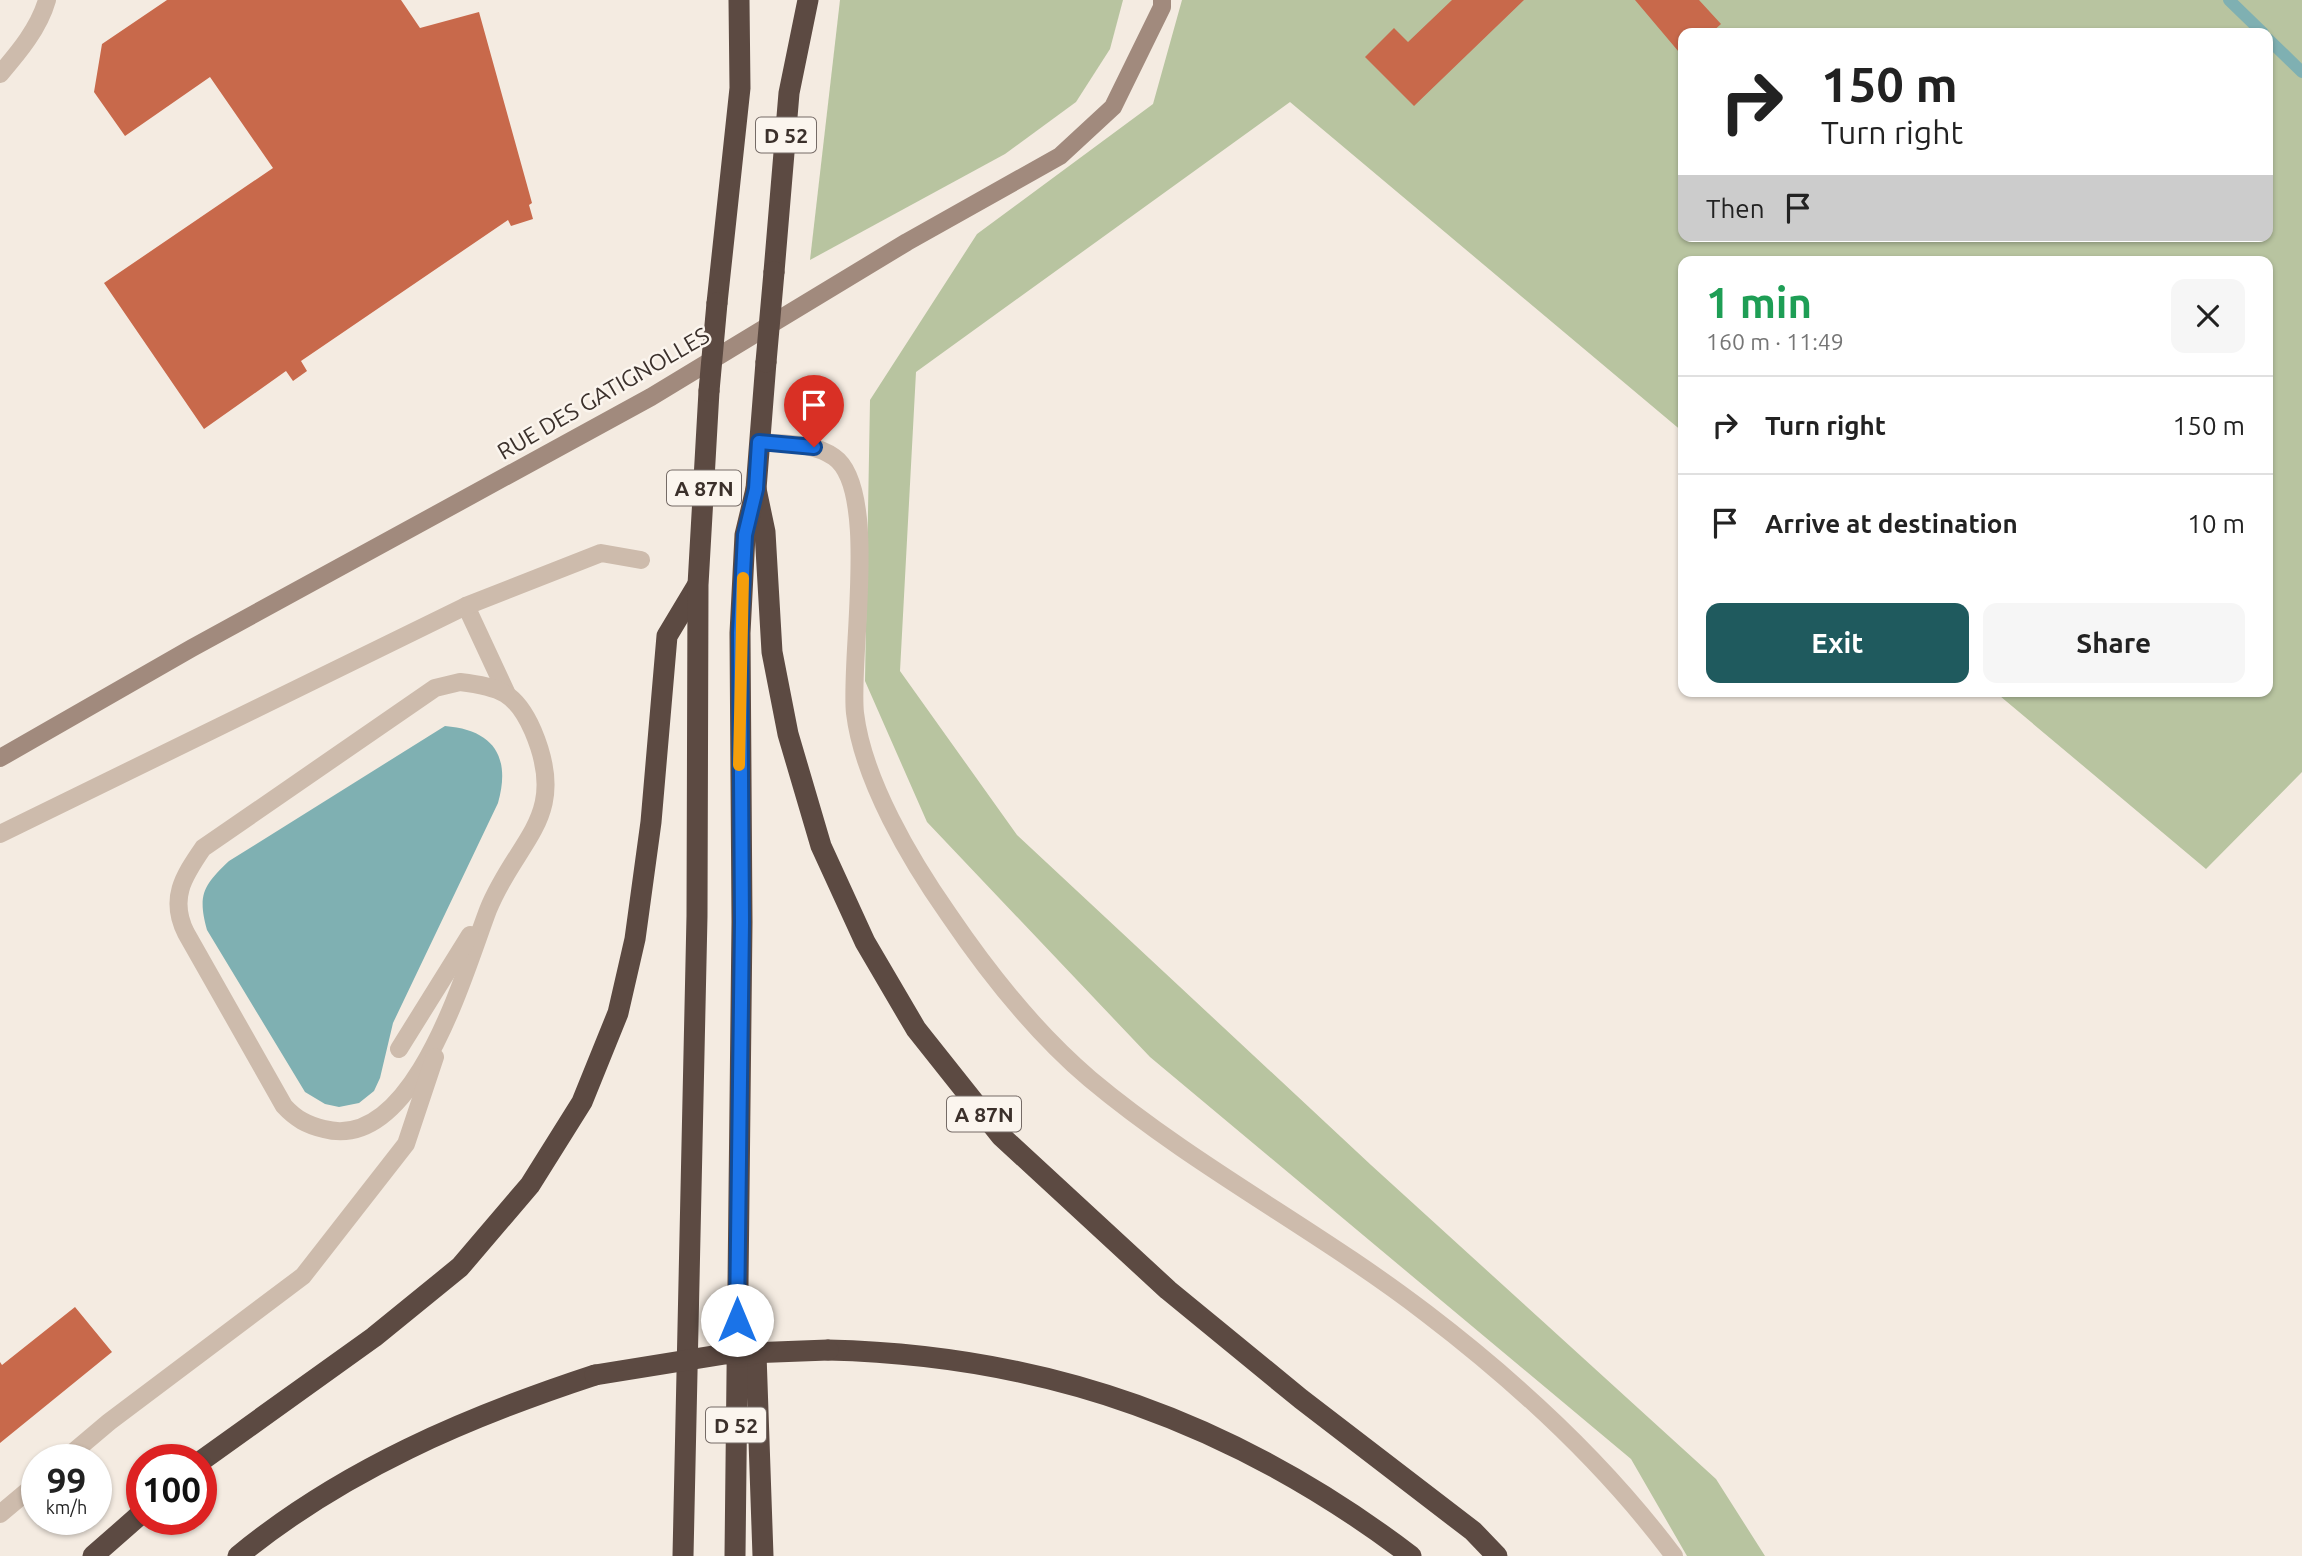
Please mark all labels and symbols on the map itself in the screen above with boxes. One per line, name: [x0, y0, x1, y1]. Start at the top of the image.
road number: D 52: [756, 118, 816, 152]
street label: RUE DES GATIGNOLLES: [493, 322, 713, 464]
pin: [784, 375, 844, 447]
road number: A 87N: [667, 470, 741, 505]
road number: A 87N: [947, 1096, 1021, 1132]
position arrow: [700, 1283, 774, 1357]
road number: D 52: [706, 1408, 766, 1442]
speed limit sign: 100: [126, 1444, 217, 1535]

